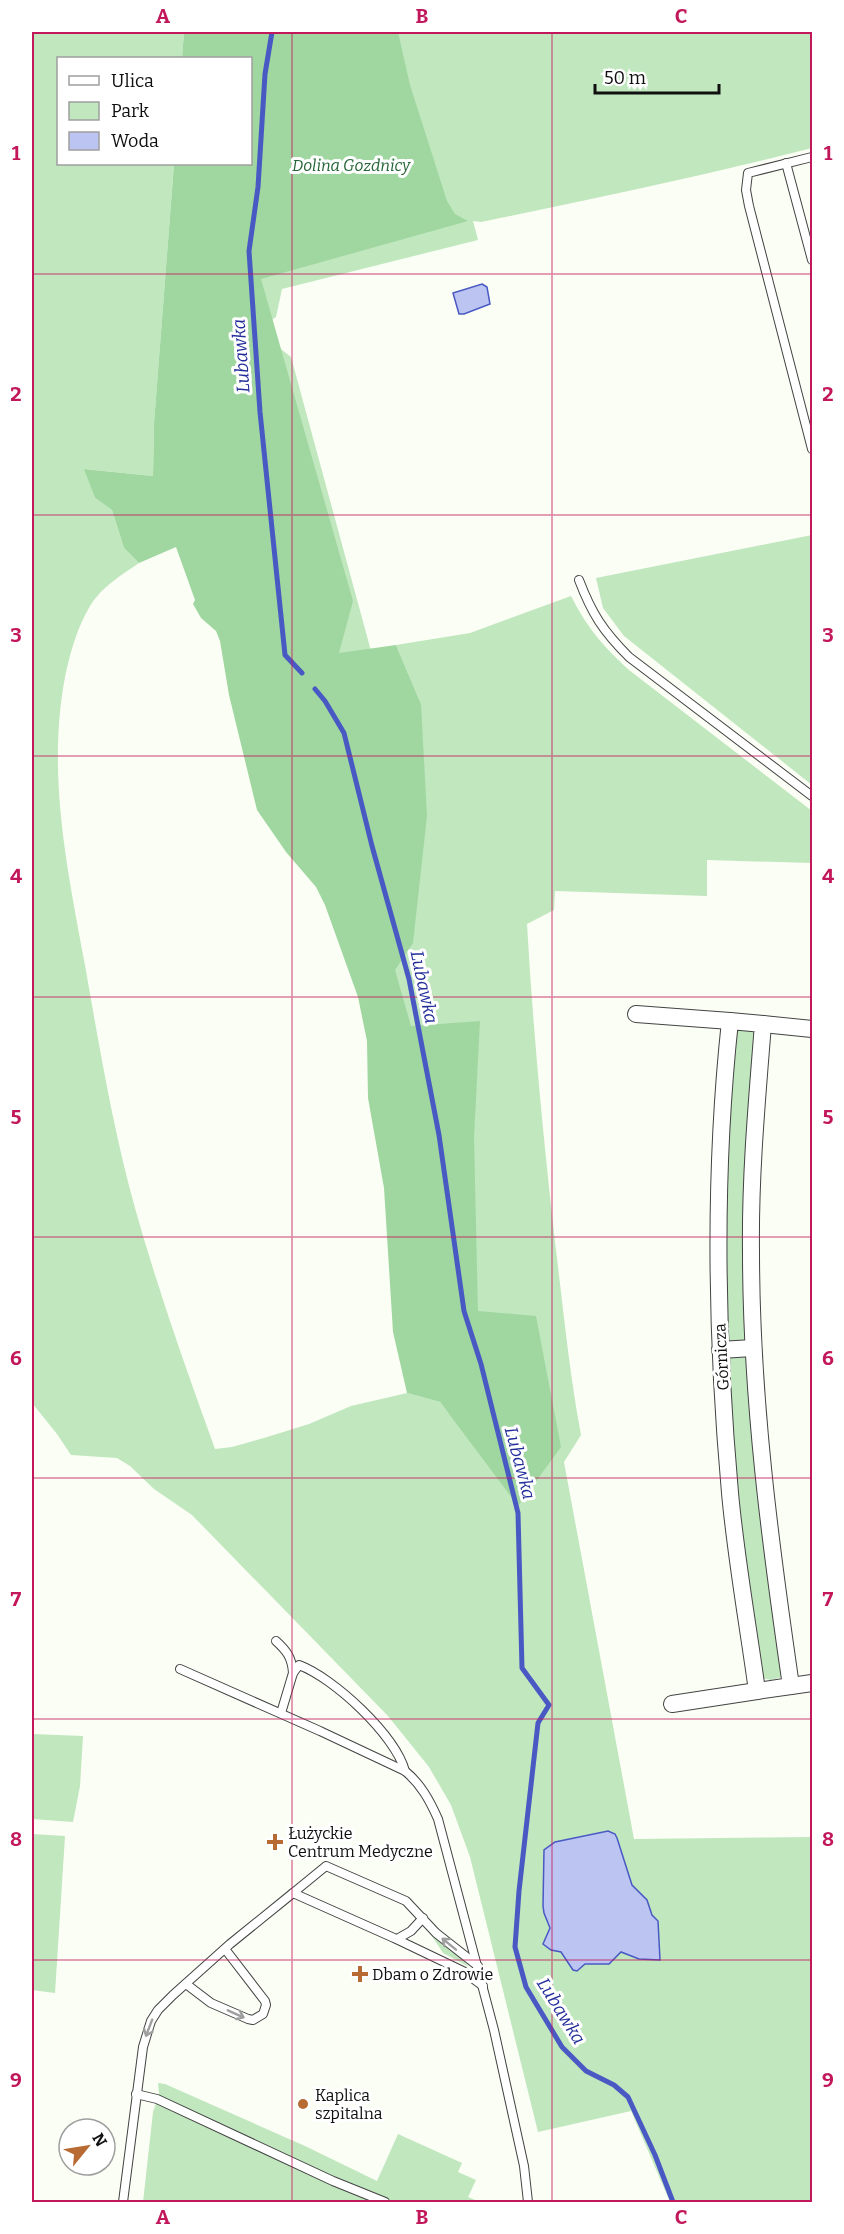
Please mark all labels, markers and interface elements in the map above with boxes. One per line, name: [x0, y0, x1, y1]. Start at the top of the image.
text: A: [156, 4, 171, 28]
text: B: [416, 4, 429, 28]
text: C: [675, 4, 687, 28]
legend: [57, 57, 252, 165]
scale bar: [595, 57, 720, 95]
text: 50 m: [604, 67, 646, 89]
text: Ulica: [111, 70, 154, 92]
text: Park: [111, 100, 150, 122]
text: Woda: [111, 130, 159, 152]
text: 1: [12, 141, 21, 165]
text: 1: [824, 141, 833, 165]
park label: Dolina Gozdnicy: [292, 156, 411, 175]
water label: Lubawka: [227, 318, 255, 394]
text: 2: [10, 382, 22, 406]
text: 2: [822, 382, 834, 406]
text: 3: [10, 623, 22, 647]
text: 3: [822, 623, 834, 647]
text: 4: [10, 864, 22, 888]
text: 4: [822, 864, 834, 888]
water label: Lubawka: [406, 948, 442, 1026]
text: 5: [11, 1105, 22, 1129]
text: 5: [823, 1105, 834, 1129]
street label: Górnicza: [710, 1323, 733, 1391]
text: 6: [10, 1346, 22, 1370]
text: 6: [822, 1346, 834, 1370]
water label: Lubawka: [500, 1424, 540, 1502]
text: 7: [11, 1587, 22, 1611]
text: 7: [823, 1587, 834, 1611]
place label: Łużyckie Centrum Medyczne: [288, 1824, 433, 1861]
text: 8: [10, 1827, 22, 1851]
text: 8: [822, 1827, 834, 1851]
marker: Łużyckie Centrum Medyczne: [266, 1833, 284, 1851]
one-way arrow: [441, 1937, 457, 1950]
place label: Dbam o Zdrowie: [372, 1965, 493, 1984]
marker: Dbam o Zdrowie: [353, 1967, 367, 1981]
water label: Lubawka: [532, 1974, 590, 2048]
one-way arrow: [226, 2009, 244, 2020]
one-way arrow: [143, 2019, 154, 2037]
text: 9: [10, 2068, 22, 2092]
text: 9: [822, 2068, 834, 2092]
place label: Kaplica szpitalna: [315, 2086, 383, 2123]
marker: Kaplica szpitalna: [296, 2097, 310, 2111]
north arrow: [57, 2117, 117, 2177]
text: N: [88, 2130, 111, 2150]
text: A: [156, 2205, 171, 2229]
text: B: [416, 2205, 429, 2229]
text: C: [675, 2205, 687, 2229]

